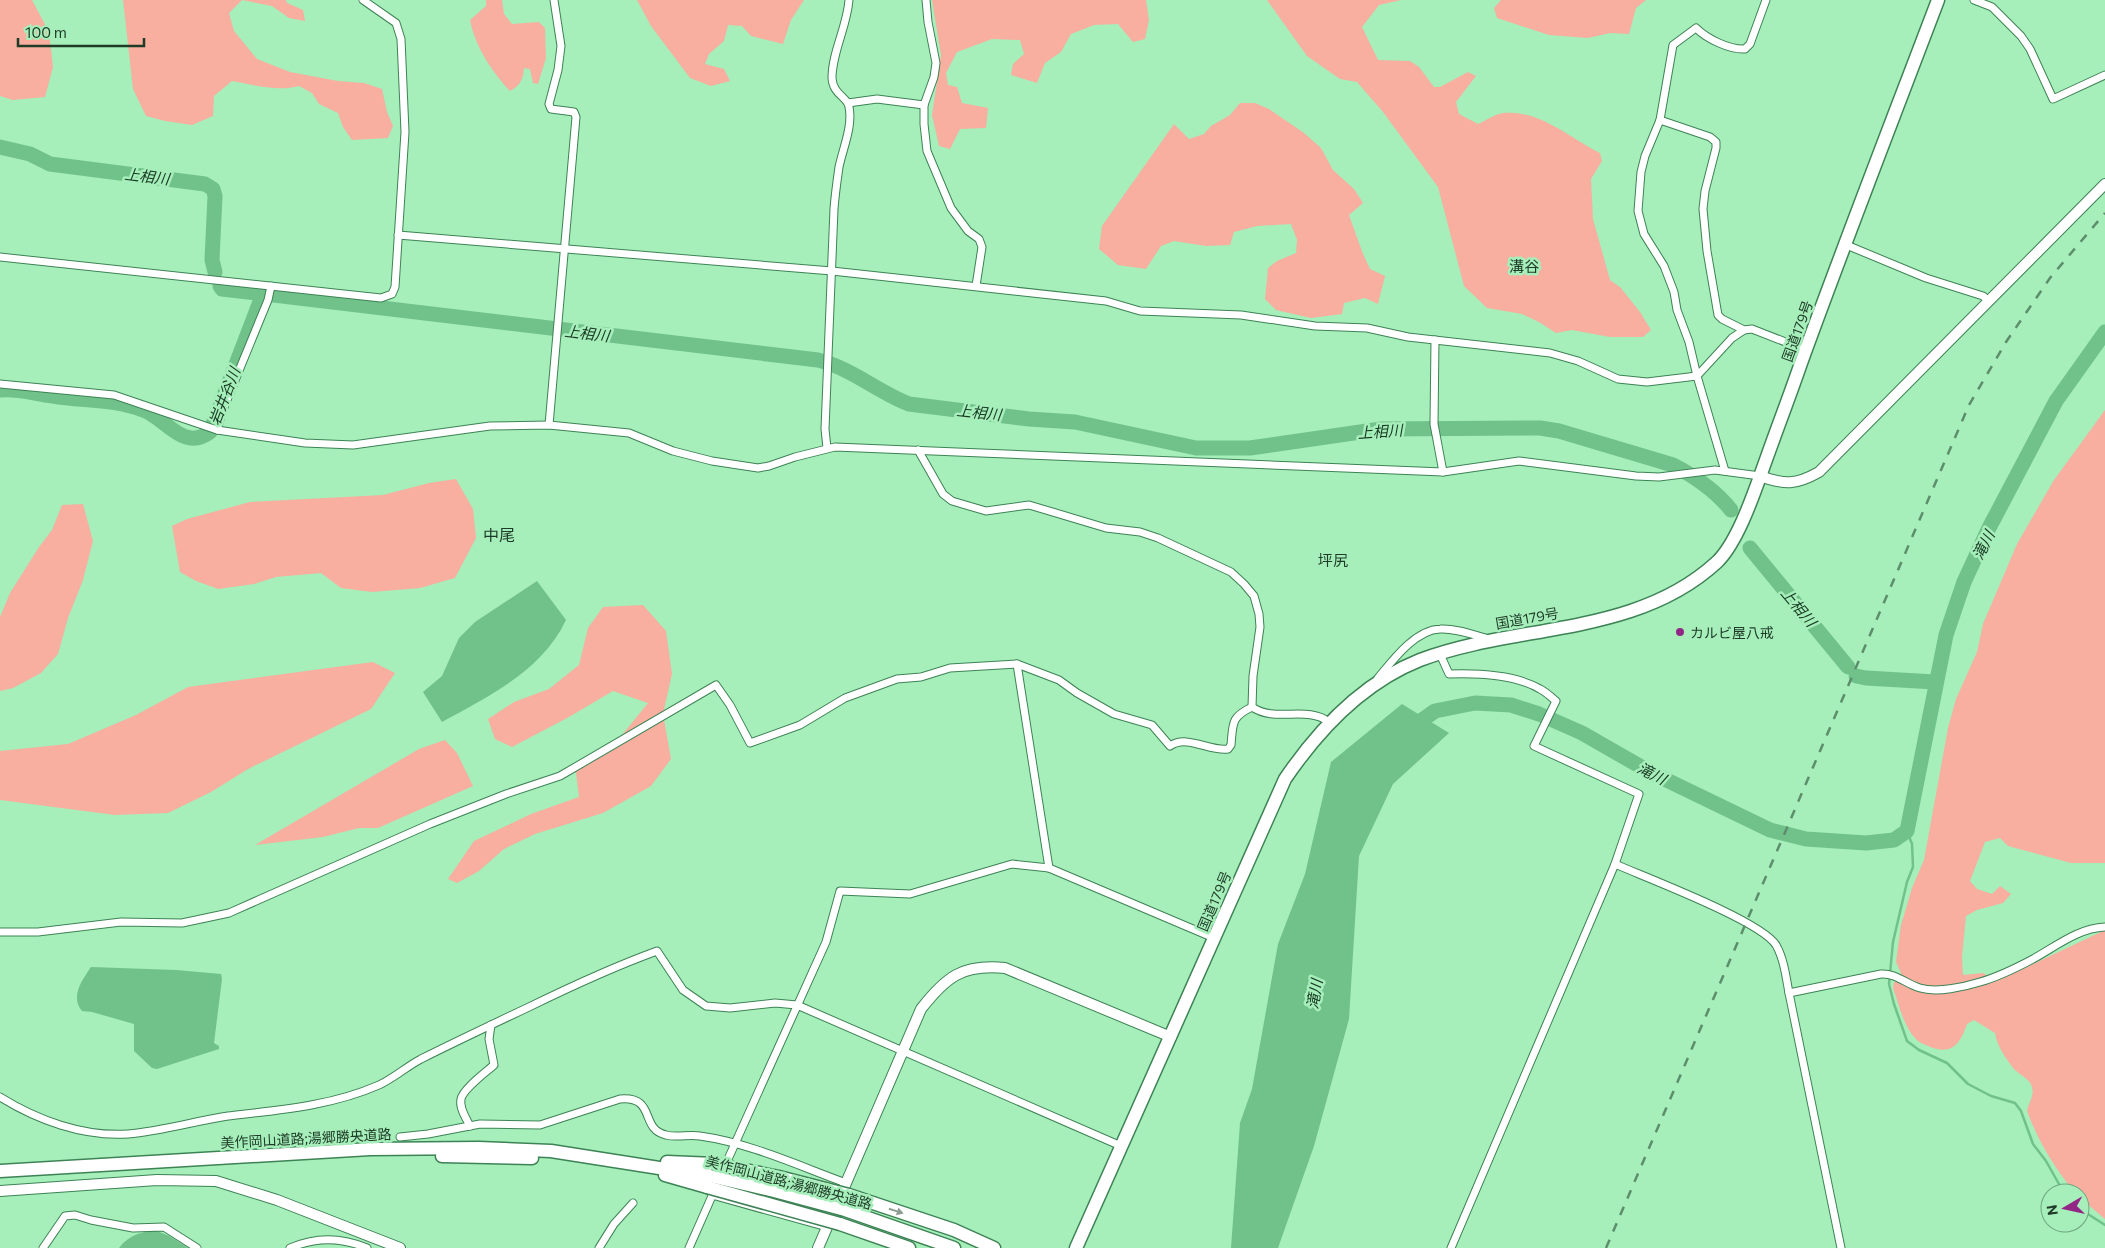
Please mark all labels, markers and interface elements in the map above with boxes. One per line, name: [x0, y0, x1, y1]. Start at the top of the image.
scale bar: [18, 15, 144, 47]
text: 100 m: [25, 23, 67, 41]
water label: 上相川: [124, 164, 172, 188]
district label: 溝谷: [1509, 257, 1539, 275]
street label: 国道179号: [1778, 298, 1816, 364]
water label: 上相川: [564, 321, 612, 345]
water label: 岩井谷川: [205, 363, 244, 427]
water label: 上相川: [956, 401, 1004, 424]
water label: 上相川: [1357, 420, 1405, 442]
district label: 中尾: [483, 525, 515, 544]
water label: 滝川: [1968, 526, 1999, 562]
district label: 坪尻: [1318, 551, 1348, 569]
water label: 上相川: [1778, 584, 1822, 632]
street label: 国道179号: [1494, 604, 1560, 632]
place label: カルビ屋八戒: [1690, 624, 1774, 641]
marker: カルビ屋八戒: [1674, 626, 1686, 638]
water label: 滝川: [1635, 758, 1671, 789]
street label: 国道179号: [1194, 868, 1234, 934]
water label: 滝川: [1303, 976, 1326, 1010]
street label: 美作岡山道路;湯郷勝央道路: [220, 1125, 392, 1151]
street label: 美作岡山道路;湯郷勝央道路: [704, 1152, 874, 1212]
north arrow: [2040, 1183, 2090, 1233]
text: N: [2042, 1204, 2061, 1217]
one-way arrow: [888, 1207, 903, 1215]

